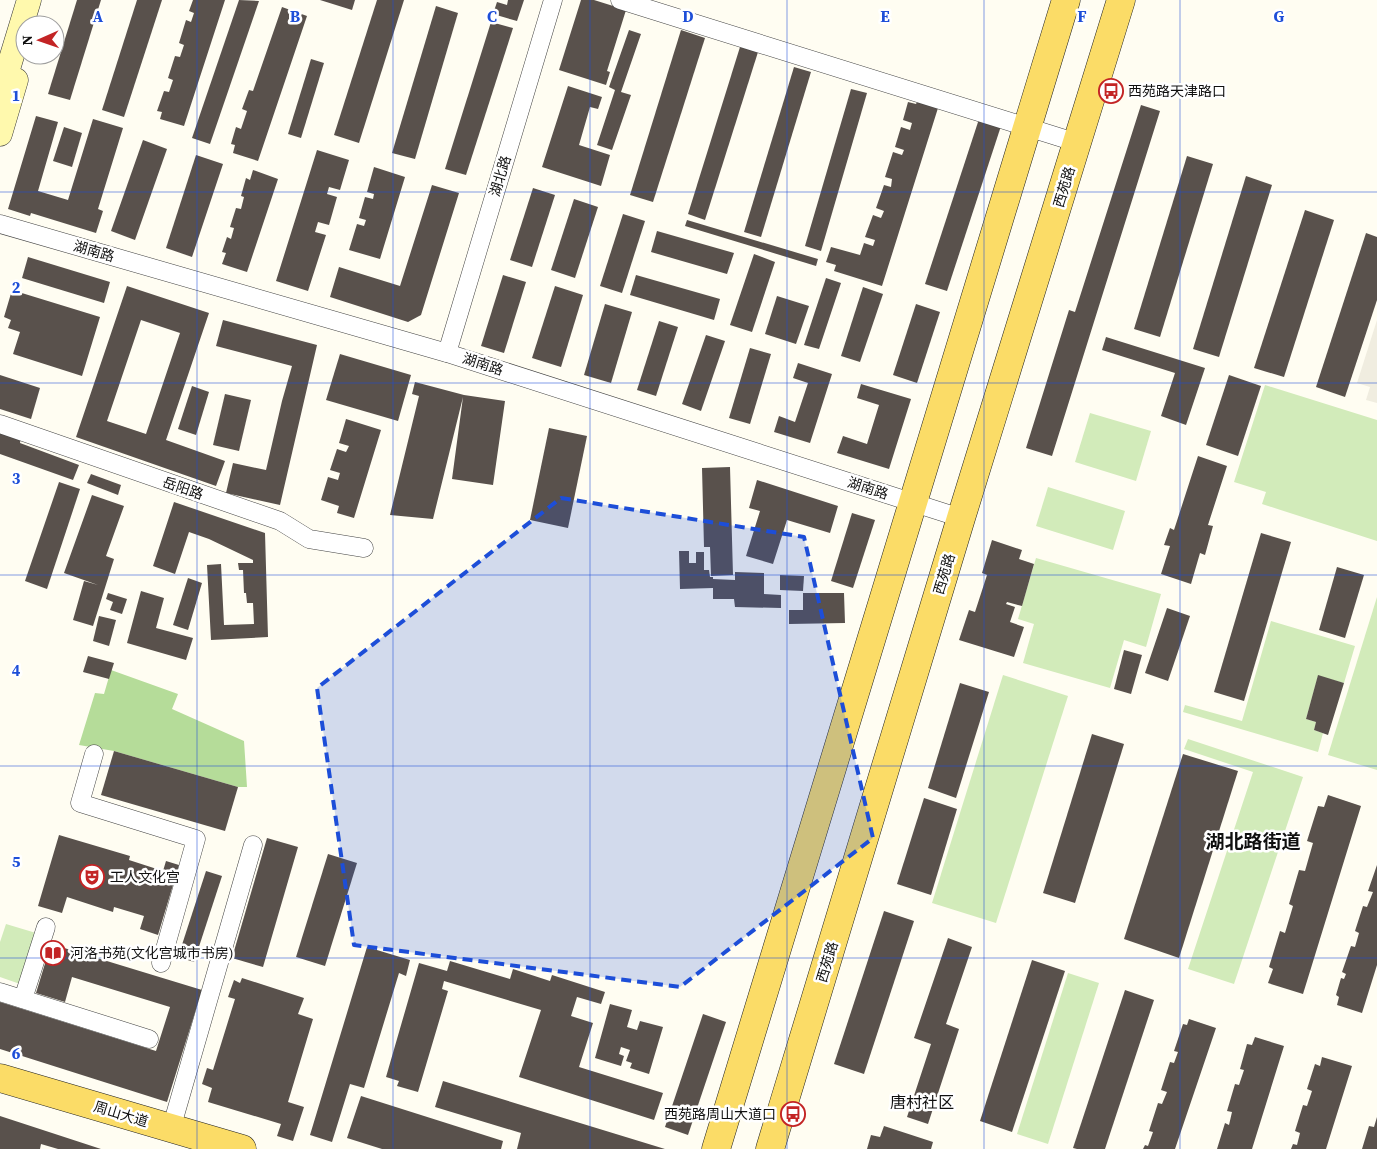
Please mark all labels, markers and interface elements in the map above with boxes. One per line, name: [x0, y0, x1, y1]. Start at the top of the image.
text: A: [93, 5, 104, 27]
text: B: [290, 5, 301, 27]
text: C: [487, 5, 497, 27]
text: D: [682, 5, 694, 27]
text: E: [880, 5, 890, 27]
text: F: [1077, 5, 1087, 27]
text: G: [1274, 5, 1285, 27]
north arrow: [15, 15, 65, 65]
text: N: [17, 35, 37, 46]
bus stop icon: 西苑路天津路口: [1098, 78, 1124, 104]
place label: 西苑路天津路口: [1128, 81, 1226, 101]
text: 1: [12, 84, 20, 106]
street label: 湖北路: [484, 153, 516, 199]
street label: 西苑路: [1048, 164, 1080, 210]
street label: 湖南路: [71, 236, 117, 266]
text: 2: [12, 276, 21, 298]
street label: 湖南路: [460, 348, 506, 380]
text: 3: [12, 467, 21, 489]
street label: 岳阳路: [160, 472, 206, 504]
street label: 湖南路: [845, 472, 891, 504]
street label: 西苑路: [928, 551, 960, 597]
text: 4: [12, 659, 21, 681]
district label: 湖北路街道: [1205, 828, 1301, 854]
text: 5: [12, 850, 21, 872]
theatre icon: 工人文化宫: [79, 864, 105, 890]
place label: 工人文化宫: [110, 867, 180, 887]
street label: 西苑路: [811, 939, 843, 985]
library icon: 河洛书苑(文化宫城市书房): [40, 940, 66, 966]
place label: 河洛书苑(文化宫城市书房): [70, 943, 234, 963]
text: 6: [12, 1042, 21, 1064]
district label: 唐村社区: [890, 1091, 954, 1113]
street label: 周山大道: [91, 1096, 151, 1132]
bus stop icon: 西苑路周山大道口: [780, 1101, 806, 1127]
place label: 西苑路周山大道口: [664, 1104, 776, 1124]

